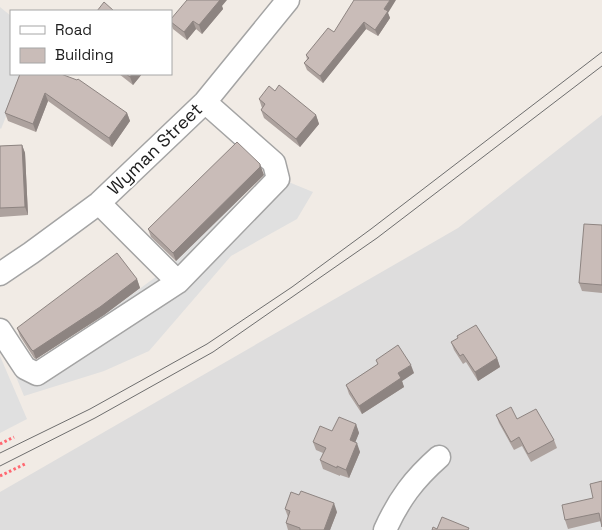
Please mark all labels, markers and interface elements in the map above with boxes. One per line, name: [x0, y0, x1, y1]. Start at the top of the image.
legend: [10, 10, 172, 75]
text: Road: [55, 20, 92, 39]
text: Building: [55, 45, 114, 64]
street label: Wyman Street: [102, 98, 207, 200]

